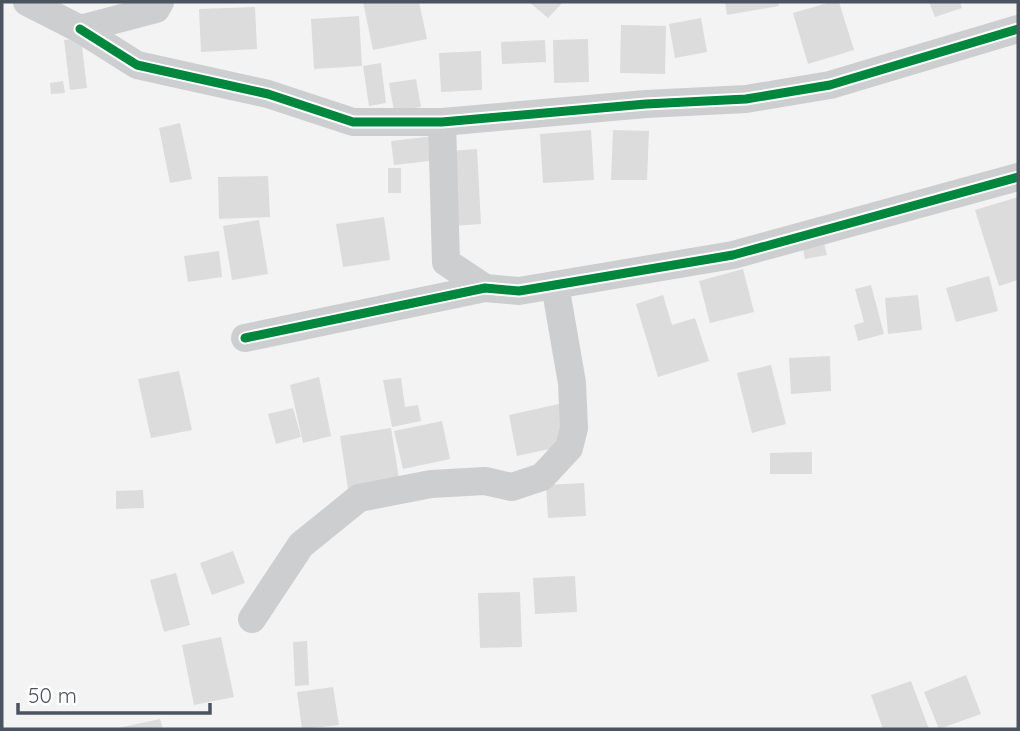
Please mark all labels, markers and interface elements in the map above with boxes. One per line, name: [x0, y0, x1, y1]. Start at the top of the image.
scale bar: [18, 672, 210, 716]
text: 50 m: [28, 682, 77, 708]

